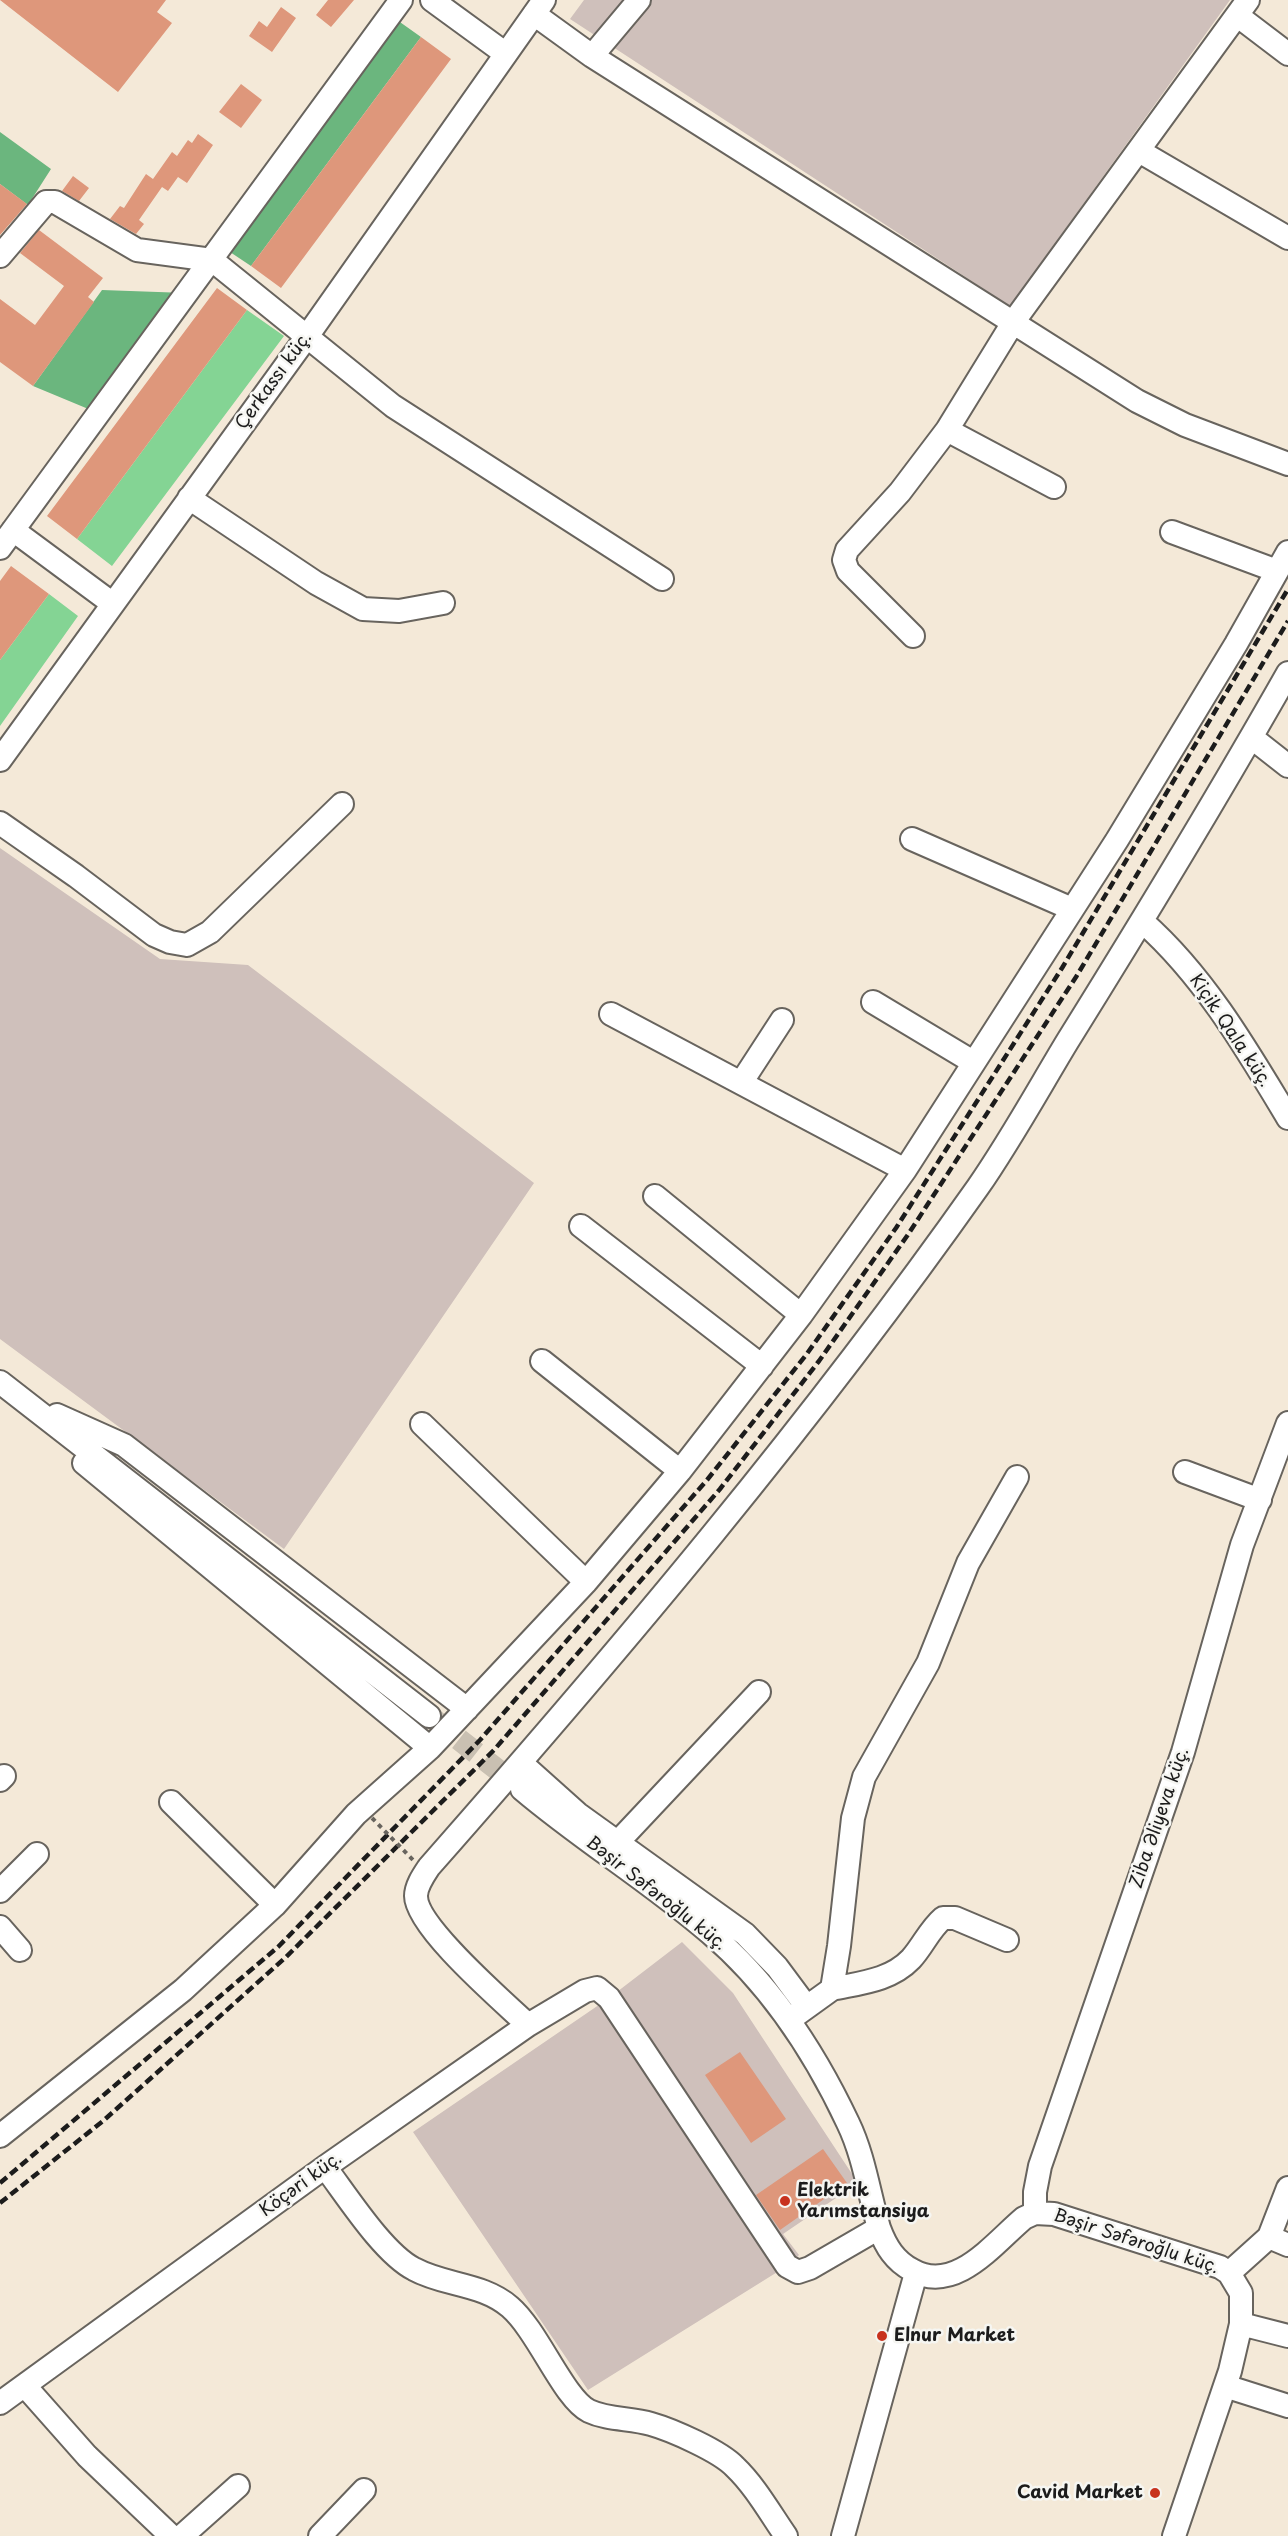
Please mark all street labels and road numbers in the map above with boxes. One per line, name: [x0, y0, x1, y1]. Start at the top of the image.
street label: Çerkassı küç.: [231, 328, 317, 434]
street label: Kiçik Qala küç.: [1184, 970, 1276, 1092]
street label: Ziba Əliyeva küç.: [1126, 1745, 1194, 1891]
street label: Bəşir Səfəroğlu küç.: [581, 1832, 731, 1956]
street label: Köçəri küç.: [256, 2148, 346, 2222]
street label: Bəşir Səfəroğlu küç.: [1051, 2205, 1221, 2279]

